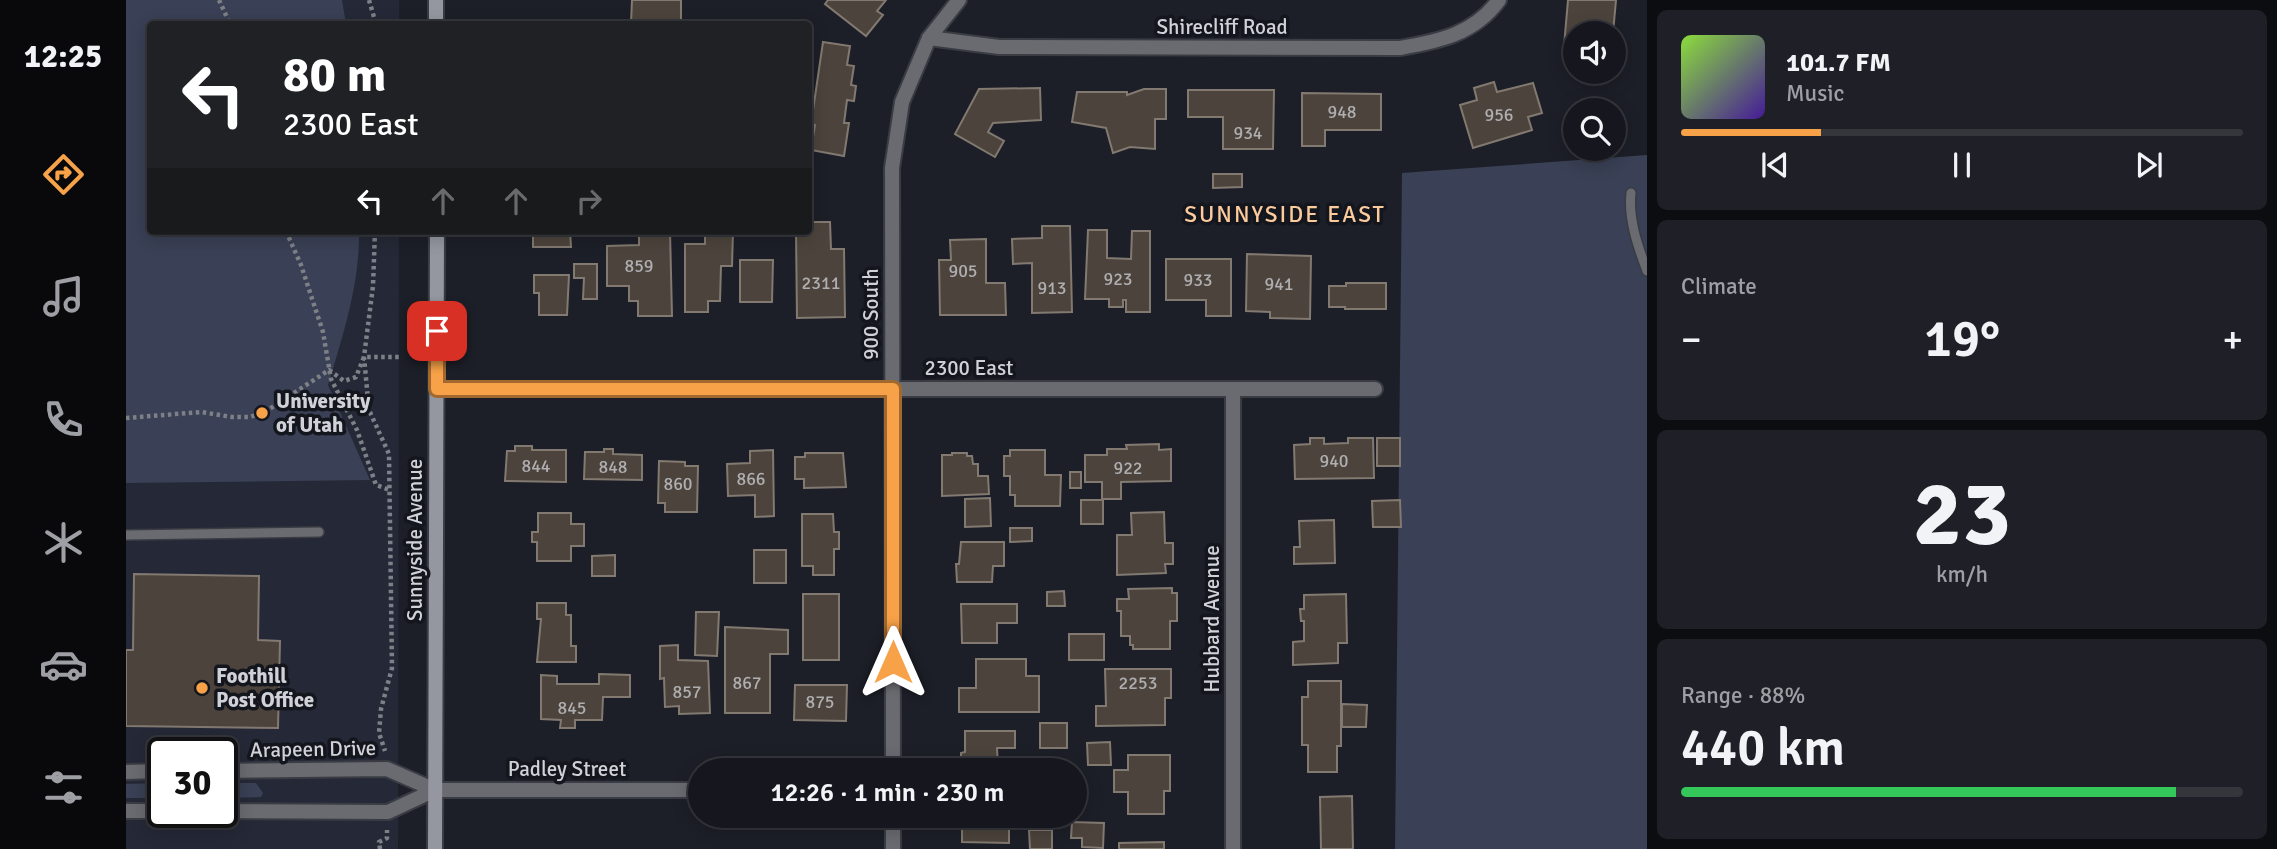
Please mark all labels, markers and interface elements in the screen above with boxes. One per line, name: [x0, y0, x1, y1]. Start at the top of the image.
street label: Shirecliff Road: [1156, 14, 1288, 40]
map controls: [1563, 21, 1626, 161]
button: sound: [1563, 21, 1626, 84]
text: 12:25: [24, 37, 102, 76]
text: 80 m: [283, 45, 386, 105]
text: 101.7 FM: [1786, 47, 1891, 79]
icon: left: [168, 49, 259, 140]
text: Music: [1786, 79, 1844, 108]
button: search: [1563, 98, 1626, 161]
house number: 948: [1327, 101, 1357, 123]
house number: 956: [1484, 104, 1514, 126]
text: 2300 East: [283, 105, 418, 144]
house number: 934: [1233, 122, 1263, 144]
icon: previous: [1756, 146, 1794, 184]
icon: pause: [1943, 146, 1981, 184]
icon: next: [2130, 146, 2168, 184]
icon: directions: [39, 150, 88, 199]
icon: left: [351, 182, 389, 220]
icon: ahead: [424, 182, 462, 220]
icon: ahead: [497, 182, 535, 220]
icon: right: [570, 182, 608, 220]
district label: SUNNYSIDE EAST: [1184, 200, 1386, 229]
house number: 859: [624, 255, 654, 277]
house number: 905: [948, 260, 978, 282]
street label: 900 South: [858, 268, 884, 360]
house number: 923: [1103, 268, 1133, 290]
house number: 933: [1183, 269, 1213, 291]
icon: music: [39, 272, 88, 321]
house number: 2311: [802, 272, 840, 294]
text: Climate: [1681, 272, 1757, 301]
house number: 941: [1264, 273, 1294, 295]
house number: 913: [1037, 277, 1067, 299]
pin: [407, 301, 467, 361]
text: 19°: [1924, 307, 2000, 371]
icon: arrive: [418, 312, 456, 350]
text: −: [1681, 316, 1702, 363]
text: +: [2222, 316, 2243, 363]
street label: 2300 East: [925, 355, 1013, 381]
place label: University of Utah: [276, 388, 371, 438]
icon: phone: [39, 395, 88, 444]
marker: University of Utah: [254, 405, 270, 421]
house number: 940: [1319, 450, 1349, 472]
house number: 844: [521, 455, 551, 477]
house number: 848: [598, 456, 628, 478]
house number: 922: [1113, 457, 1143, 479]
text: 23: [1913, 458, 2011, 571]
street label: Sunnyside Avenue: [402, 459, 428, 621]
house number: 866: [736, 468, 766, 490]
house number: 860: [663, 473, 693, 495]
icon: climate: [39, 518, 88, 567]
street label: Hubbard Avenue: [1199, 545, 1225, 693]
text: km/h: [1936, 560, 1988, 589]
position arrow: [856, 625, 930, 699]
icon: car: [39, 640, 88, 689]
place label: Foothill Post Office: [216, 663, 314, 713]
house number: 867: [732, 672, 762, 694]
house number: 2253: [1119, 672, 1157, 694]
marker: Foothill Post Office: [194, 680, 210, 696]
house number: 857: [672, 681, 702, 703]
text: Range · 88%: [1681, 681, 1805, 710]
house number: 875: [805, 691, 835, 713]
house number: 845: [557, 697, 587, 719]
text: 440 km: [1681, 716, 1845, 780]
street label: Arapeen Drive: [250, 735, 376, 763]
speed limit sign: 30: [147, 737, 238, 828]
street label: Padley Street: [508, 756, 626, 782]
icon: filters: [39, 763, 88, 812]
text: 12:26 · 1 min · 230 m: [771, 777, 1004, 809]

